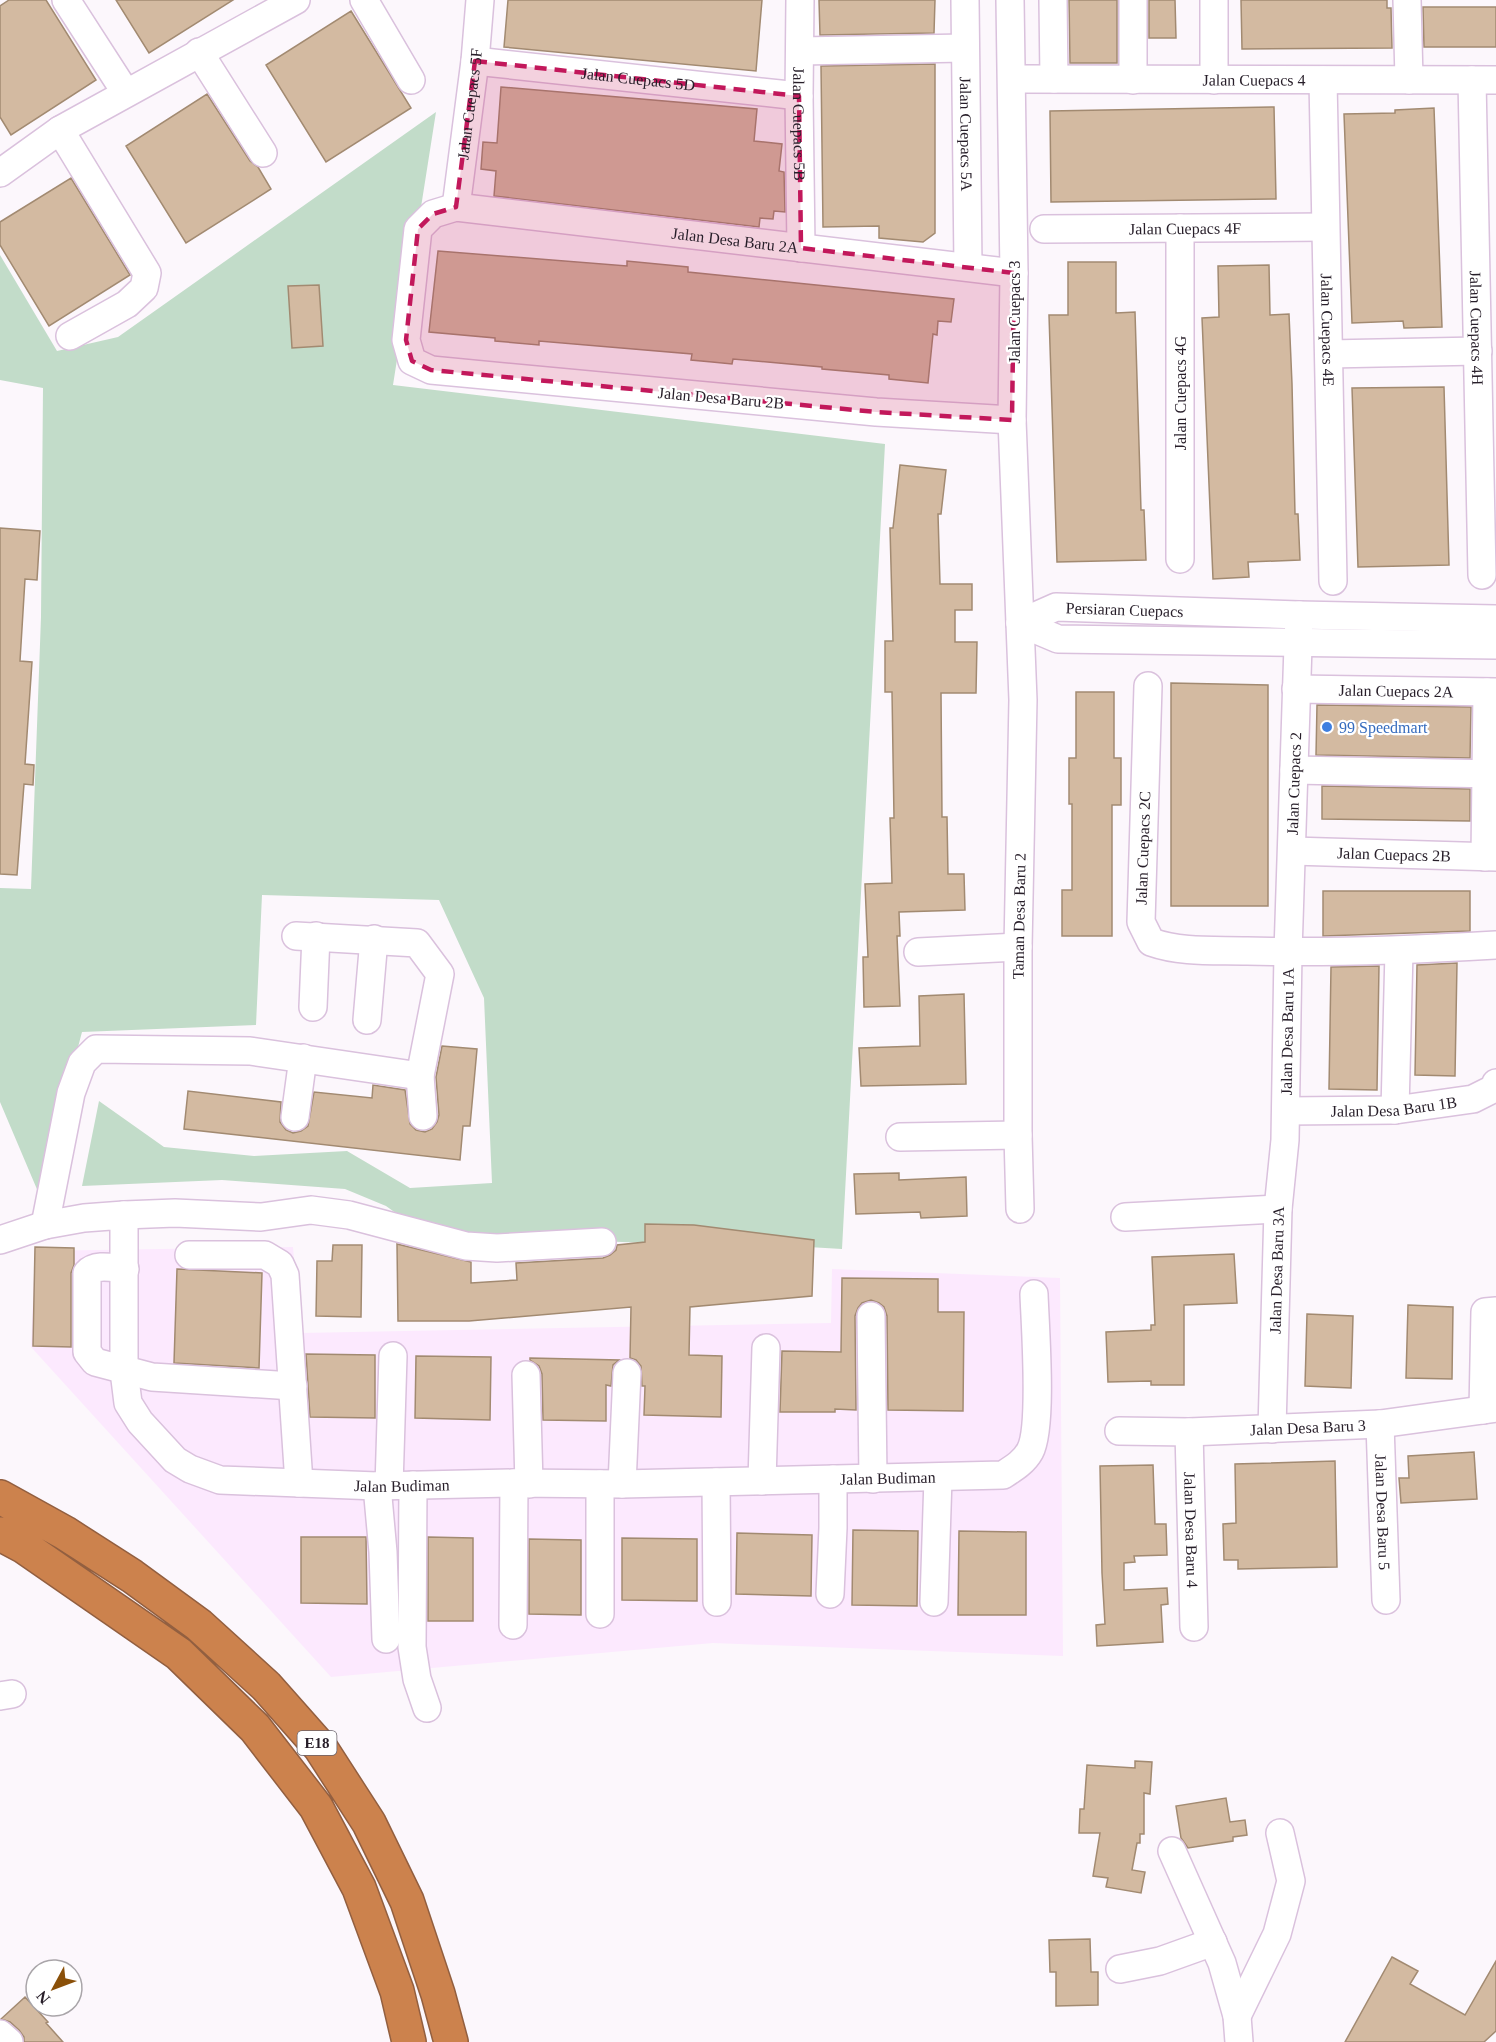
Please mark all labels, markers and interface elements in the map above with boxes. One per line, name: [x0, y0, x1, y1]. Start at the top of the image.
street label: Jalan Cuepacs 5F: [454, 47, 485, 161]
street label: Jalan Cuepacs 5D: [580, 64, 696, 93]
street label: Jalan Cuepacs 5B: [790, 67, 809, 181]
street label: Jalan Cuepacs 4: [1202, 71, 1306, 89]
street label: Jalan Cuepacs 5A: [957, 77, 976, 192]
street label: Jalan Cuepacs 4F: [1129, 219, 1241, 237]
street label: Jalan Desa Baru 2A: [671, 224, 800, 256]
street label: Jalan Cuepacs 3: [1006, 260, 1024, 364]
street label: Jalan Cuepacs 4H: [1467, 270, 1487, 386]
street label: Jalan Cuepacs 4E: [1318, 273, 1338, 387]
street label: Jalan Cuepacs 4G: [1172, 335, 1190, 450]
street label: Jalan Desa Baru 2B: [657, 384, 785, 412]
street label: Persiaran Cuepacs: [1065, 599, 1184, 620]
street label: Jalan Cuepacs 2A: [1339, 681, 1454, 700]
place label: 99 Speedmart: [1339, 719, 1428, 737]
marker: 99 Speedmart: [1320, 720, 1334, 734]
street label: Jalan Cuepacs 2: [1283, 732, 1304, 835]
street label: Jalan Cuepacs 2C: [1133, 791, 1154, 905]
street label: Jalan Cuepacs 2B: [1337, 844, 1451, 864]
street label: Taman Desa Baru 2: [1009, 853, 1029, 979]
street label: Jalan Desa Baru 1A: [1277, 967, 1296, 1095]
street label: Jalan Desa Baru 1B: [1331, 1093, 1458, 1119]
street label: Jalan Desa Baru 3A: [1266, 1206, 1287, 1334]
street label: Jalan Desa Baru 3: [1250, 1416, 1366, 1438]
street label: Jalan Desa Baru 5: [1373, 1454, 1393, 1570]
street label: Jalan Budiman: [840, 1468, 936, 1487]
street label: Jalan Desa Baru 4: [1182, 1472, 1201, 1588]
street label: Jalan Budiman: [354, 1476, 450, 1495]
road number: E18: [298, 1731, 336, 1755]
north arrow: [24, 1958, 84, 2018]
text: N: [33, 1987, 53, 2007]

